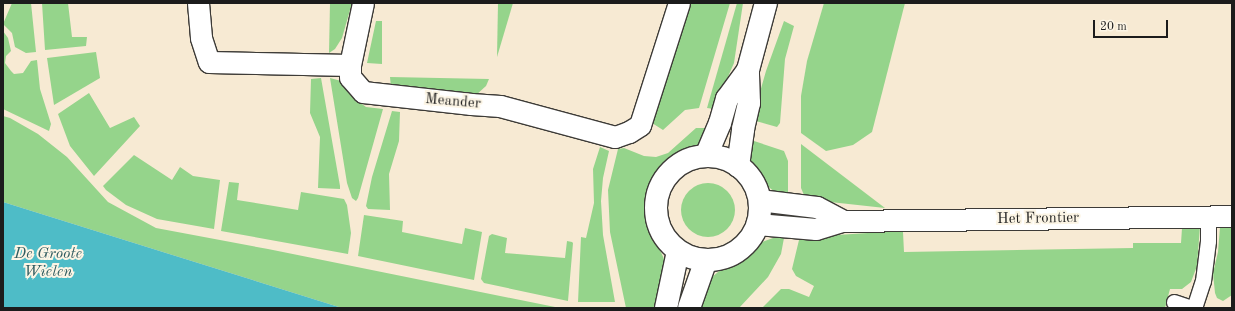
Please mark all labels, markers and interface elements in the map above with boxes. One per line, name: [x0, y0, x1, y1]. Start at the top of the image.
scale bar: [1095, 12, 1170, 38]
text: 20 m: [1100, 21, 1127, 33]
street label: Meander: [424, 91, 482, 113]
street label: Het Frontier: [997, 209, 1079, 229]
water label: De Groote Wielen: [14, 244, 82, 282]

